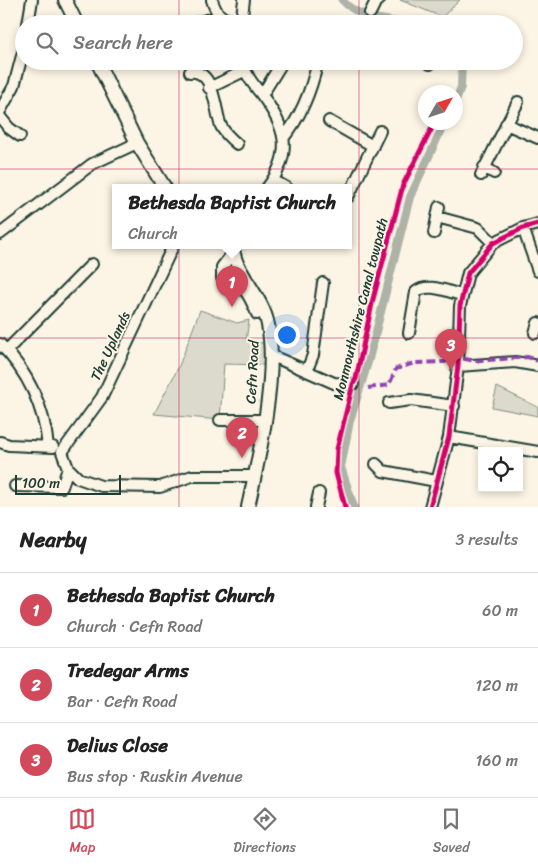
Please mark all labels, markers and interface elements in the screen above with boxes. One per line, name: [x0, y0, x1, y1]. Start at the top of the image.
search box: [15, 15, 523, 70]
text: Search here: [73, 26, 173, 59]
icon: search: [33, 29, 61, 57]
north arrow: [418, 85, 463, 130]
popup: [112, 184, 352, 249]
text: Bethesda Baptist Church: [128, 186, 336, 219]
street label: Monmouthshire Canal towpath: [326, 215, 395, 403]
text: Church: [128, 219, 178, 248]
pin: 1: [216, 266, 248, 307]
street label: The Uplands: [83, 307, 138, 385]
your location: [274, 322, 300, 348]
pin: 3: [435, 329, 467, 370]
street label: Cefn Road: [238, 338, 267, 404]
pin: 2: [226, 417, 258, 458]
map controls: [478, 447, 523, 492]
button: locate: [478, 447, 523, 492]
text: 100 m: [22, 471, 60, 496]
scale bar: [15, 472, 121, 495]
text: Nearby: [20, 521, 86, 559]
text: 3 results: [455, 525, 518, 554]
text: Bethesda Baptist Church: [67, 579, 275, 612]
text: 1: [33, 596, 39, 625]
text: 60 m: [482, 596, 518, 625]
text: Church · Cefn Road: [67, 612, 202, 641]
text: Tredegar Arms: [67, 654, 189, 687]
text: 2: [31, 671, 41, 700]
text: 120 m: [475, 671, 518, 700]
text: Bar · Cefn Road: [67, 687, 177, 716]
text: Delius Close: [67, 729, 168, 762]
text: 3: [32, 746, 40, 775]
text: 160 m: [475, 746, 518, 775]
text: Bus stop · Ruskin Avenue: [67, 762, 243, 791]
tab: Map: [68, 805, 96, 860]
tab: Directions: [233, 805, 296, 860]
tab: Saved: [433, 805, 470, 860]

